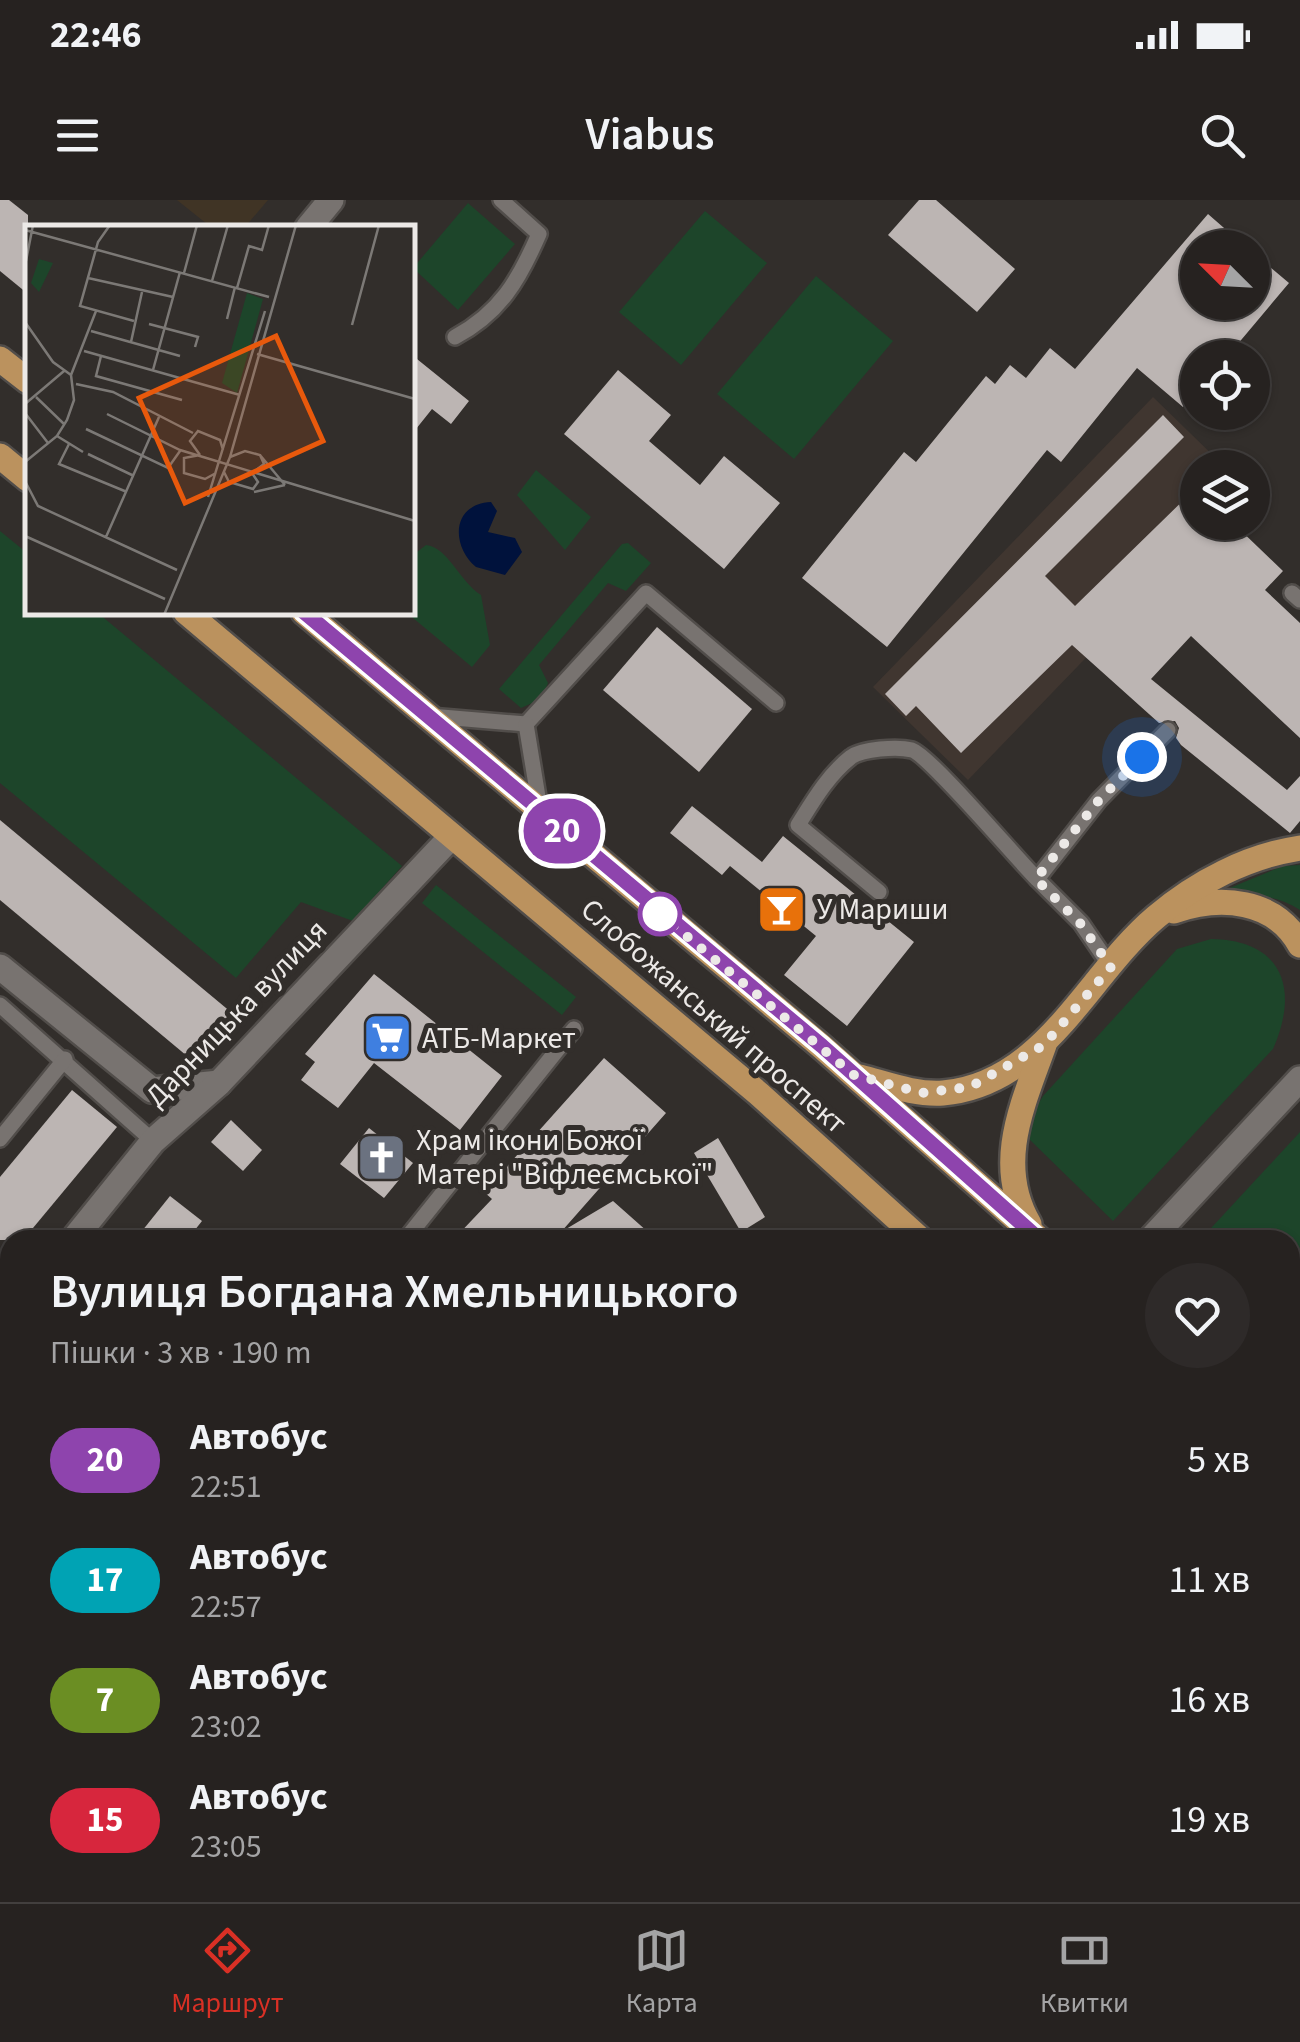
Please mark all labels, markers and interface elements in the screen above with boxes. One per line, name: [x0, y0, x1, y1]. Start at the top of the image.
text: 22:46: [50, 8, 142, 62]
text: Viabus: [586, 103, 714, 167]
icon: menu: [50, 108, 105, 163]
icon: search: [1195, 108, 1250, 163]
inset map: [25, 225, 415, 615]
north arrow: [1180, 230, 1270, 320]
map controls: [1180, 230, 1270, 540]
button: locate: [1180, 340, 1270, 430]
button: layers: [1180, 450, 1270, 540]
your location: [1117, 732, 1167, 782]
line badge: 20: [517, 798, 607, 864]
text: 20: [544, 806, 580, 856]
bar icon: У Мариши: [756, 883, 808, 935]
place label: У Мариши: [817, 888, 948, 931]
street label: Слобожанський проспект: [571, 889, 856, 1144]
unlabelled marker: [639, 893, 681, 935]
street label: Дарницька вулиця: [135, 910, 337, 1117]
supermarket icon: АТБ-Маркет: [361, 1012, 413, 1064]
place label: АТБ-Маркет: [422, 1017, 576, 1060]
place label: Храм ікони Божої Матері "Віфлеємської": [416, 1119, 713, 1196]
church icon: Храм ікони Божої Матері "Віфлеємської": [355, 1131, 407, 1183]
text: Вулиця Богдана Хмельницького: [50, 1258, 739, 1326]
button: heart: [1145, 1263, 1250, 1368]
text: Пішки · 3 хв · 190 m: [50, 1330, 311, 1376]
text: Автобус: [190, 1410, 328, 1464]
text: 5 хв: [1187, 1433, 1250, 1487]
text: 20: [87, 1435, 123, 1485]
text: 22:51: [190, 1464, 262, 1510]
text: Автобус: [190, 1530, 328, 1584]
text: 11 хв: [1168, 1553, 1250, 1607]
text: 17: [87, 1555, 123, 1605]
text: 22:57: [190, 1584, 262, 1630]
text: Автобус: [190, 1650, 328, 1704]
text: 16 хв: [1168, 1673, 1250, 1727]
text: 7: [96, 1675, 114, 1725]
text: 23:02: [190, 1704, 262, 1750]
text: Автобус: [190, 1770, 328, 1824]
text: 19 хв: [1168, 1793, 1250, 1847]
text: 15: [87, 1795, 123, 1845]
text: 23:05: [190, 1824, 262, 1870]
tab: Маршрут: [171, 1923, 284, 2023]
tab: Карта: [626, 1923, 698, 2023]
tab: Квитки: [1040, 1923, 1129, 2023]

